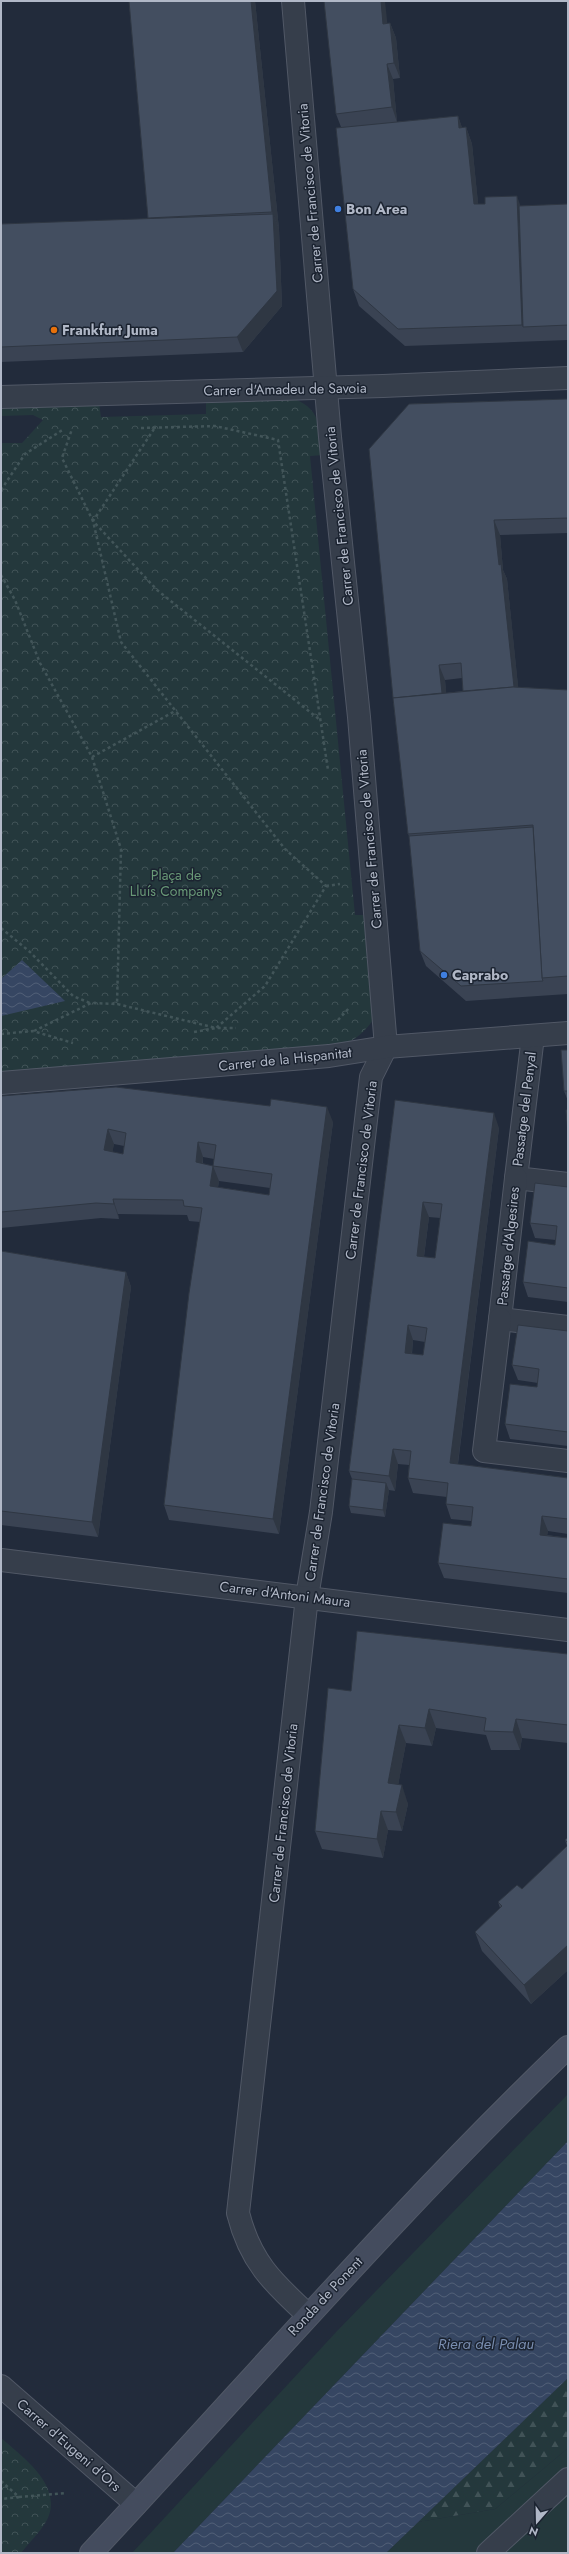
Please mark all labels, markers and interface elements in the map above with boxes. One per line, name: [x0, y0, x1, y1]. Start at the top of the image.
street label: Carrer de Francisco de Vitoria: [292, 103, 328, 283]
place label: Bon Area: [346, 199, 407, 219]
marker: Bon Area: [333, 204, 343, 214]
place label: Frankfurt Juma: [62, 320, 158, 340]
marker: Frankfurt Juma: [49, 325, 59, 335]
street label: Carrer d'Amadeu de Savoia: [203, 378, 367, 400]
street label: Carrer de Francisco de Vitoria: [320, 426, 358, 606]
street label: Carrer de Francisco de Vitoria: [351, 749, 387, 929]
park label: Plaça de Lluís Companys: [130, 865, 223, 901]
place label: Caprabo: [452, 965, 508, 985]
marker: Caprabo: [439, 970, 449, 980]
street label: Carrer de la Hispanitat: [217, 1042, 353, 1076]
street label: Passatge del Penyal: [507, 1051, 541, 1167]
street label: Carrer de Francisco de Vitoria: [340, 1080, 382, 1260]
street label: Passatge d'Algesires: [492, 1185, 524, 1306]
street label: Carrer de Francisco de Vitoria: [300, 1402, 344, 1582]
street label: Carrer d'Antoni Maura: [218, 1576, 352, 1612]
street label: Carrer de Francisco de Vitoria: [264, 1723, 302, 1903]
street label: Ronda de Ponent: [283, 2252, 367, 2340]
water label: Riera del Palau: [438, 2333, 534, 2355]
street label: Carrer d'Eugeni d'Ors: [12, 2394, 126, 2496]
north arrow: [517, 2502, 557, 2542]
text: N: [527, 2522, 540, 2540]

